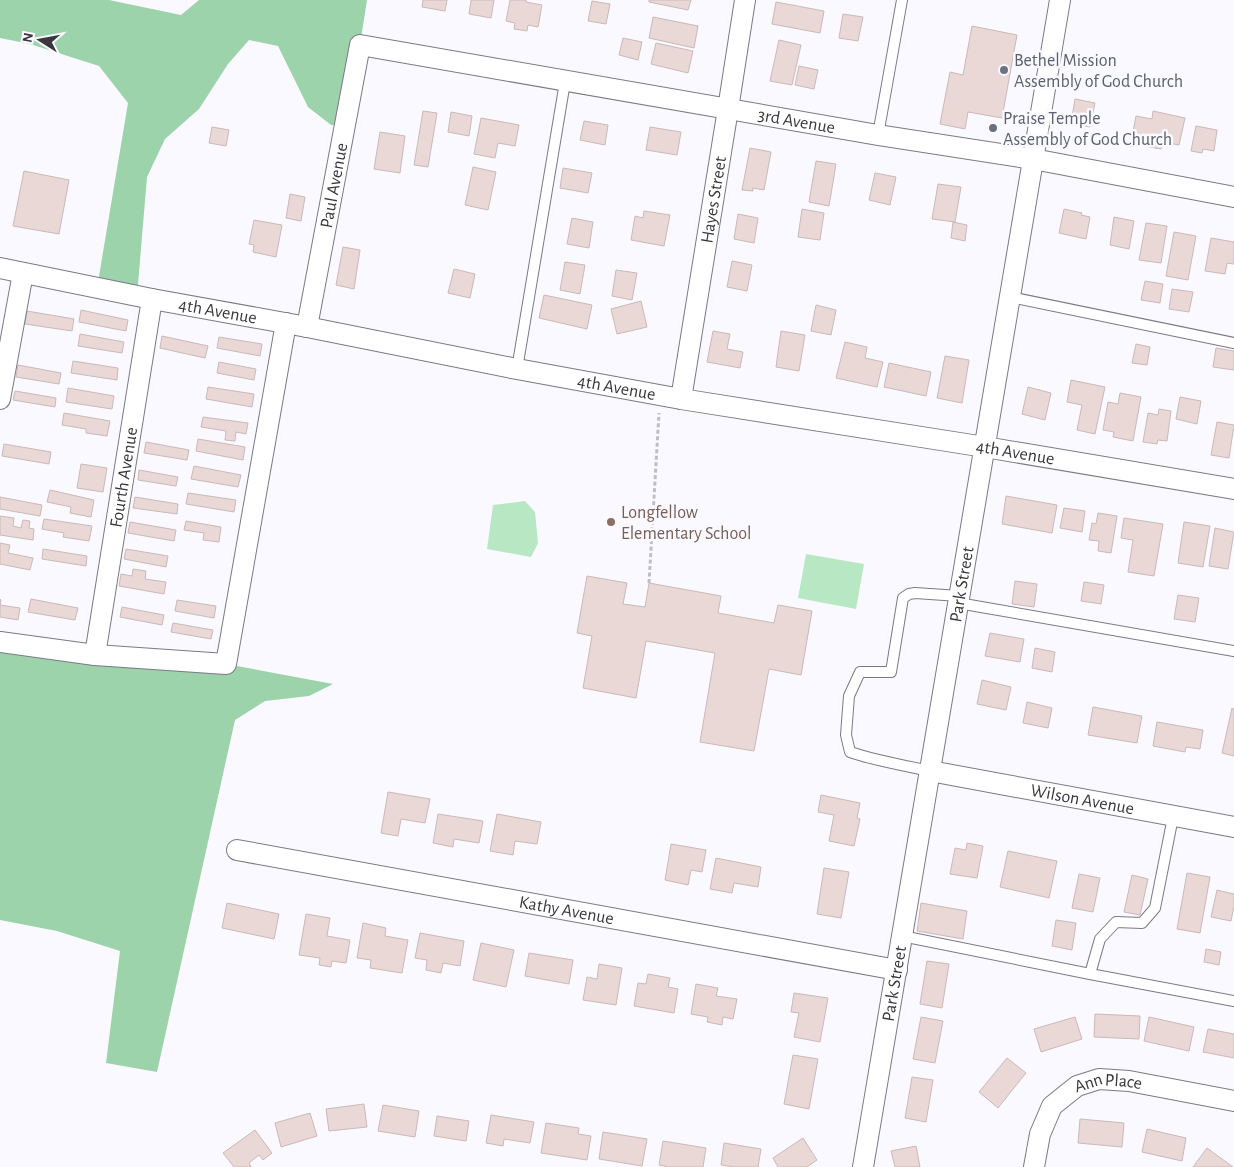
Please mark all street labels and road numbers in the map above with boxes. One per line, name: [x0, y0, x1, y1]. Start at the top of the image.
street label: 3rd Avenue: [756, 106, 836, 137]
street label: Paul Avenue: [318, 142, 351, 230]
street label: Hayes Street: [698, 155, 730, 245]
street label: 4th Avenue: [177, 296, 258, 328]
street label: 4th Avenue: [576, 372, 657, 404]
street label: Fourth Avenue: [108, 426, 141, 529]
street label: 4th Avenue: [975, 438, 1056, 469]
street label: Park Street: [947, 545, 978, 624]
street label: Wilson Avenue: [1029, 782, 1136, 818]
street label: Kathy Avenue: [518, 893, 615, 928]
street label: Park Street: [880, 944, 910, 1023]
street label: Ann Place: [1072, 1070, 1144, 1096]

